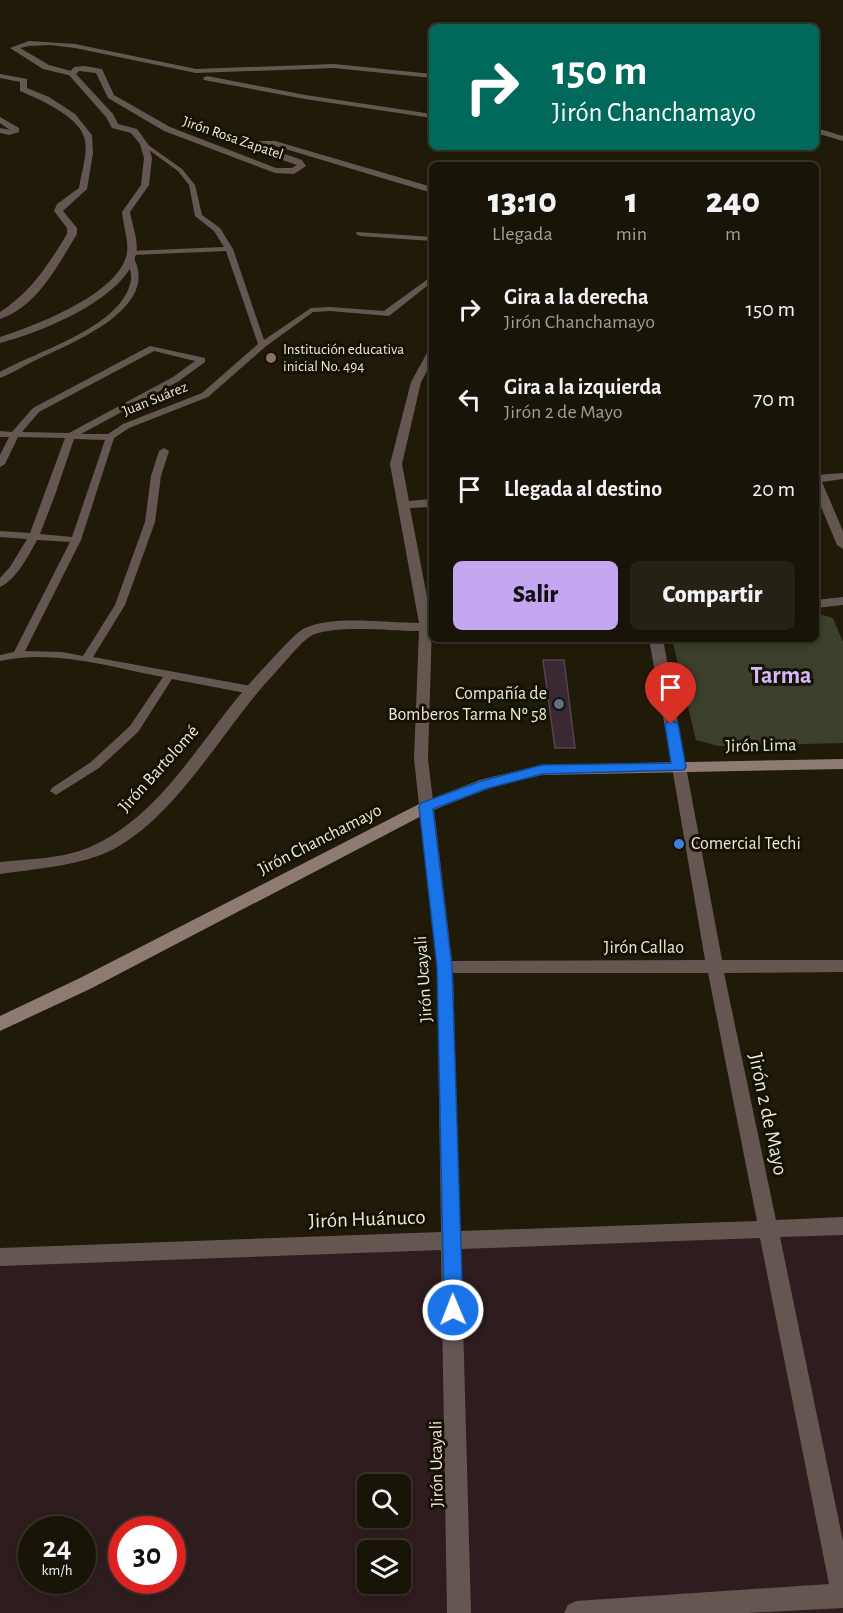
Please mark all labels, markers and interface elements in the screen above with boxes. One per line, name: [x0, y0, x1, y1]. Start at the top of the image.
icon: right: [453, 48, 531, 126]
text: 150 m: [552, 50, 647, 92]
text: Jirón Chanchamayo: [552, 99, 756, 126]
street label: Jirón Rosa Zapatel: [181, 114, 285, 162]
text: 13:10: [488, 183, 557, 219]
text: 1: [625, 183, 638, 219]
text: 240: [706, 183, 760, 219]
text: Llegada: [492, 224, 553, 244]
text: min: [616, 224, 647, 244]
text: m: [725, 224, 741, 244]
text: Gira a la derecha: [504, 286, 649, 308]
icon: right: [453, 293, 486, 326]
text: 150 m: [745, 298, 795, 320]
text: Jirón Chanchamayo: [504, 312, 655, 332]
place label: Institución educativa inicial No. 494: [283, 342, 404, 374]
marker: Institución educativa inicial No. 494: [264, 351, 278, 365]
text: Gira a la izquierda: [504, 376, 662, 398]
street label: Juan Suárez: [120, 379, 190, 419]
icon: left: [453, 383, 486, 416]
text: 70 m: [753, 388, 795, 410]
text: Jirón 2 de Mayo: [504, 402, 623, 422]
icon: arrive: [453, 473, 486, 506]
text: Llegada al destino: [504, 478, 662, 500]
text: 20 m: [752, 478, 795, 500]
button: Salir: [453, 561, 618, 630]
button: Compartir: [630, 561, 795, 630]
pin: [645, 662, 696, 724]
district label: Tarma: [750, 664, 812, 688]
icon: arrive: [654, 671, 687, 704]
place label: Compañía de Bomberos Tarma Nº 58: [388, 685, 547, 724]
marker: Compañía de Bomberos Tarma Nº 58: [552, 697, 566, 711]
street label: Jirón Bartolomé: [115, 722, 203, 816]
street label: Jirón Lima: [725, 736, 797, 756]
street label: Jirón Chanchamayo: [255, 801, 385, 879]
place label: Comercial Techi: [691, 835, 801, 853]
marker: Comercial Techi: [672, 837, 686, 851]
street label: Jirón Ucayali: [412, 935, 436, 1023]
street label: Jirón Callao: [604, 939, 684, 957]
street label: Jirón 2 de Mayo: [745, 1051, 791, 1177]
street label: Jirón Huánuco: [308, 1206, 426, 1232]
position arrow: [421, 1278, 485, 1342]
street label: Jirón Ucayali: [427, 1420, 447, 1508]
map controls: [357, 1474, 411, 1594]
button: search: [357, 1474, 411, 1528]
speed limit sign: 30: [108, 1516, 186, 1594]
text: 24: [42, 1533, 72, 1563]
button: layers: [357, 1540, 411, 1594]
text: km/h: [42, 1563, 72, 1578]

